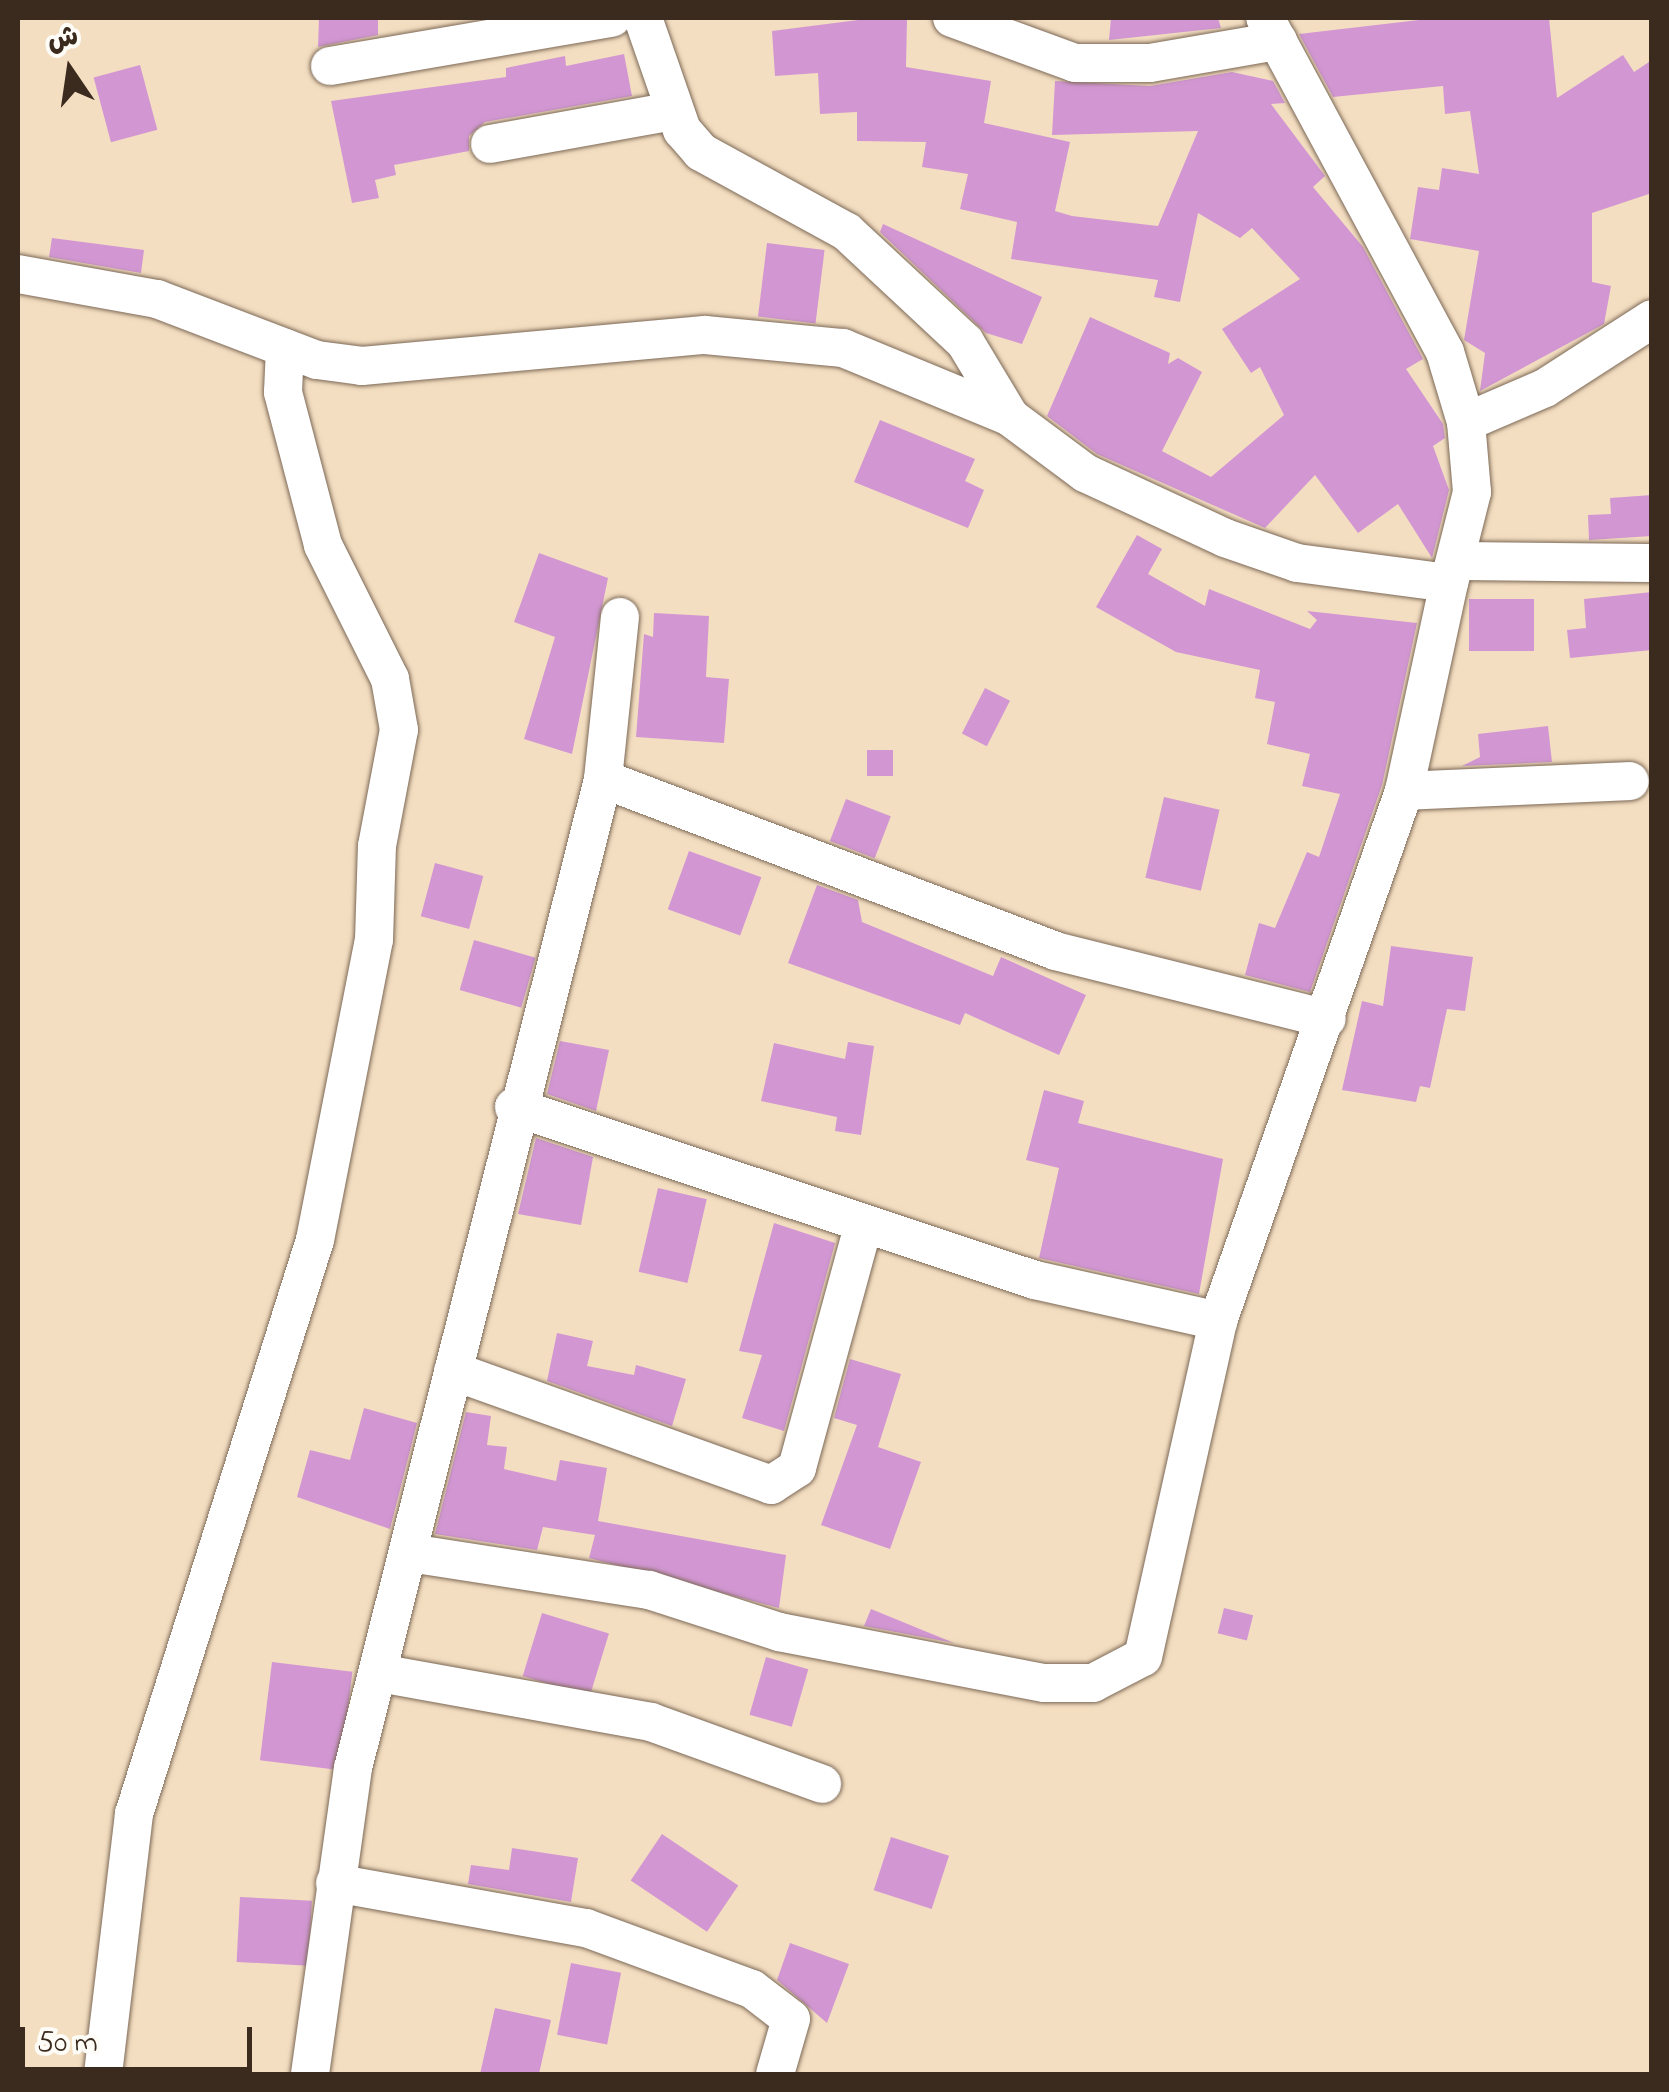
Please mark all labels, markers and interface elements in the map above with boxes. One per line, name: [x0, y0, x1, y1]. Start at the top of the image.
text: ش: [44, 17, 83, 64]
north arrow: [20, 20, 120, 120]
scale bar: [25, 2007, 258, 2069]
text: 50 m: [37, 2022, 98, 2066]

